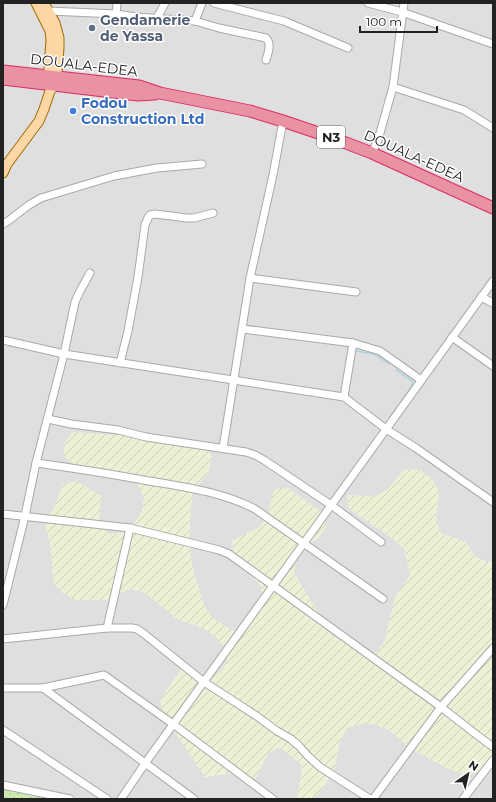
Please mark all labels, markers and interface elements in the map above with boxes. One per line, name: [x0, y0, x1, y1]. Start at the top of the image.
scale bar: [360, 8, 437, 34]
place label: Gendamerie de Yassa: [100, 11, 190, 45]
text: 100 m: [366, 14, 402, 29]
marker: Gendamerie de Yassa: [87, 23, 97, 33]
street label: DOUALA-EDEA: [29, 49, 140, 81]
place label: Fodou Construction Ltd: [81, 94, 204, 128]
marker: Fodou Construction Ltd: [68, 106, 78, 116]
road number: N3: [317, 126, 345, 148]
street label: DOUALA-EDEA: [361, 126, 468, 187]
north arrow: [448, 754, 488, 794]
text: N: [466, 757, 481, 774]

